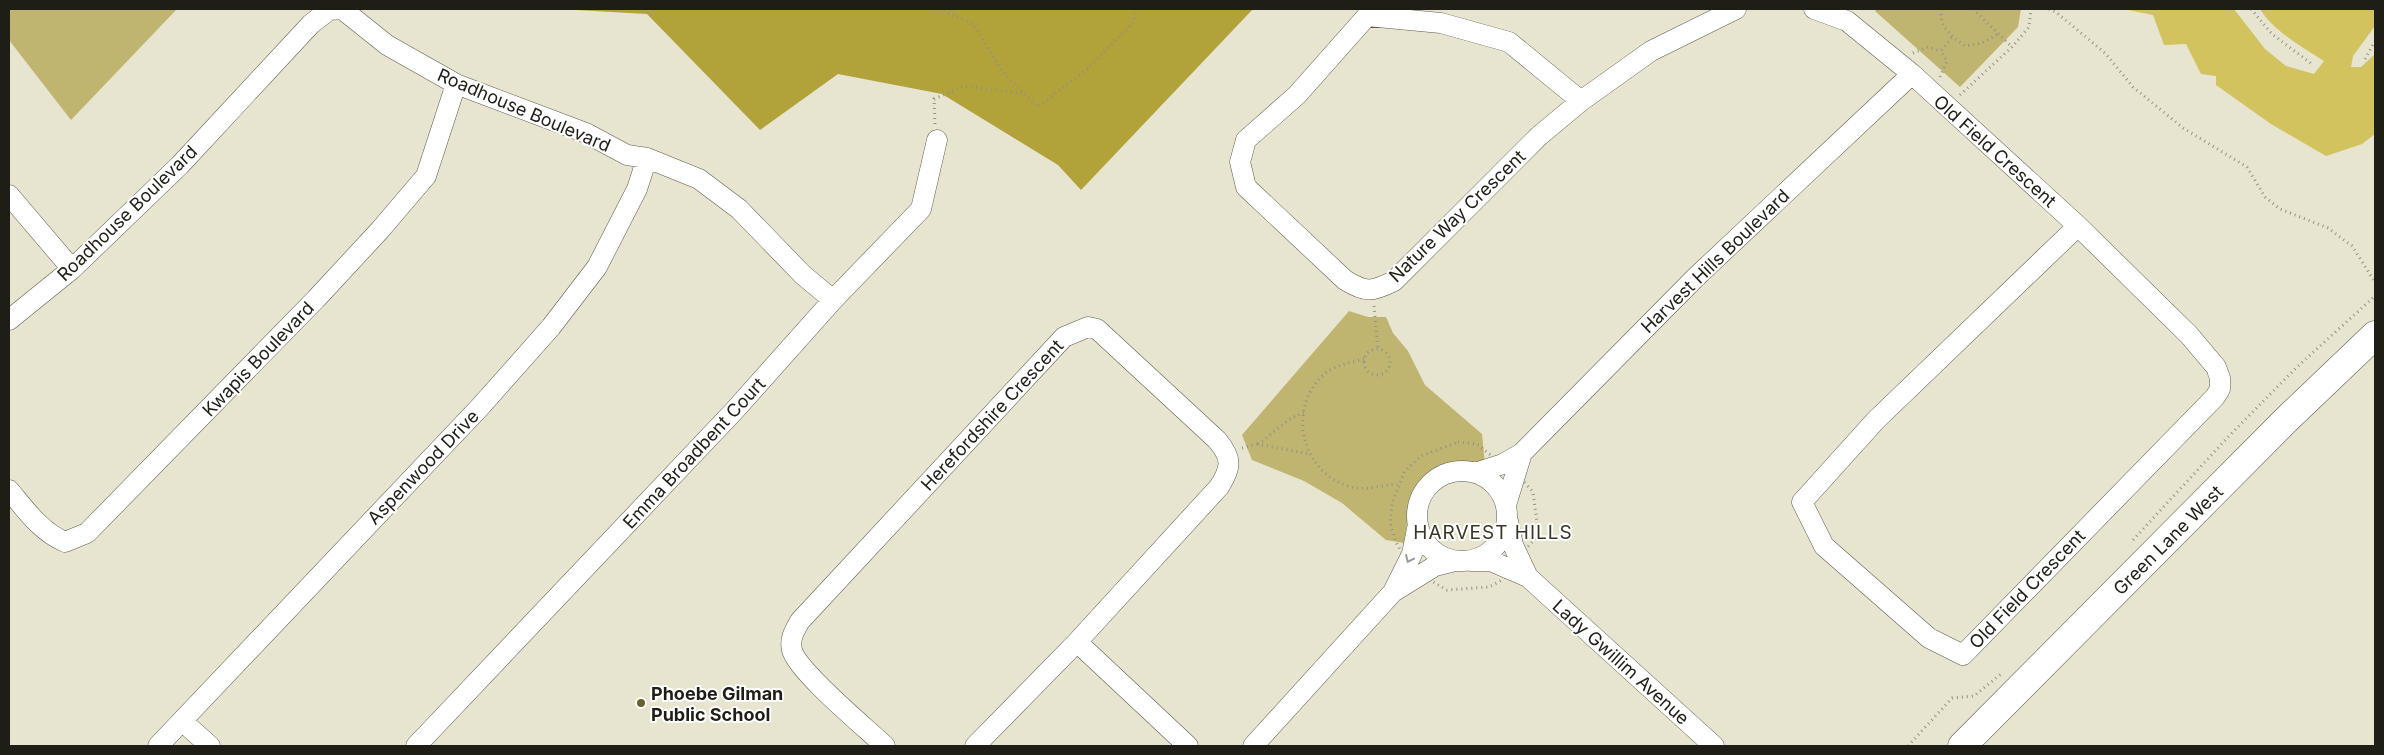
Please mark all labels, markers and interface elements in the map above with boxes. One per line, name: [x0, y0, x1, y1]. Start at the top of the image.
street label: Roadhouse Boulevard: [434, 64, 614, 156]
street label: Old Field Crescent: [1930, 91, 2060, 211]
street label: Roadhouse Boulevard: [53, 141, 201, 285]
street label: Nature Way Crescent: [1385, 146, 1529, 286]
street label: Harvest Hills Boulevard: [1637, 185, 1793, 337]
street label: Kwapis Boulevard: [198, 297, 318, 421]
street label: Herefordshire Crescent: [917, 335, 1068, 495]
street label: Emma Broadbent Court: [619, 373, 769, 533]
street label: Aspenwood Drive: [363, 405, 483, 529]
street label: Green Lane West: [2109, 481, 2227, 599]
district label: HARVEST HILLS: [1413, 521, 1573, 544]
street label: Old Field Crescent: [1965, 525, 2089, 653]
one-way arrow: [1405, 554, 1415, 563]
street label: Lady Gwillim Avenue: [1548, 595, 1694, 729]
place label: Phoebe Gilman Public School: [651, 683, 783, 725]
marker: Phoebe Gilman Public School: [635, 697, 647, 709]

